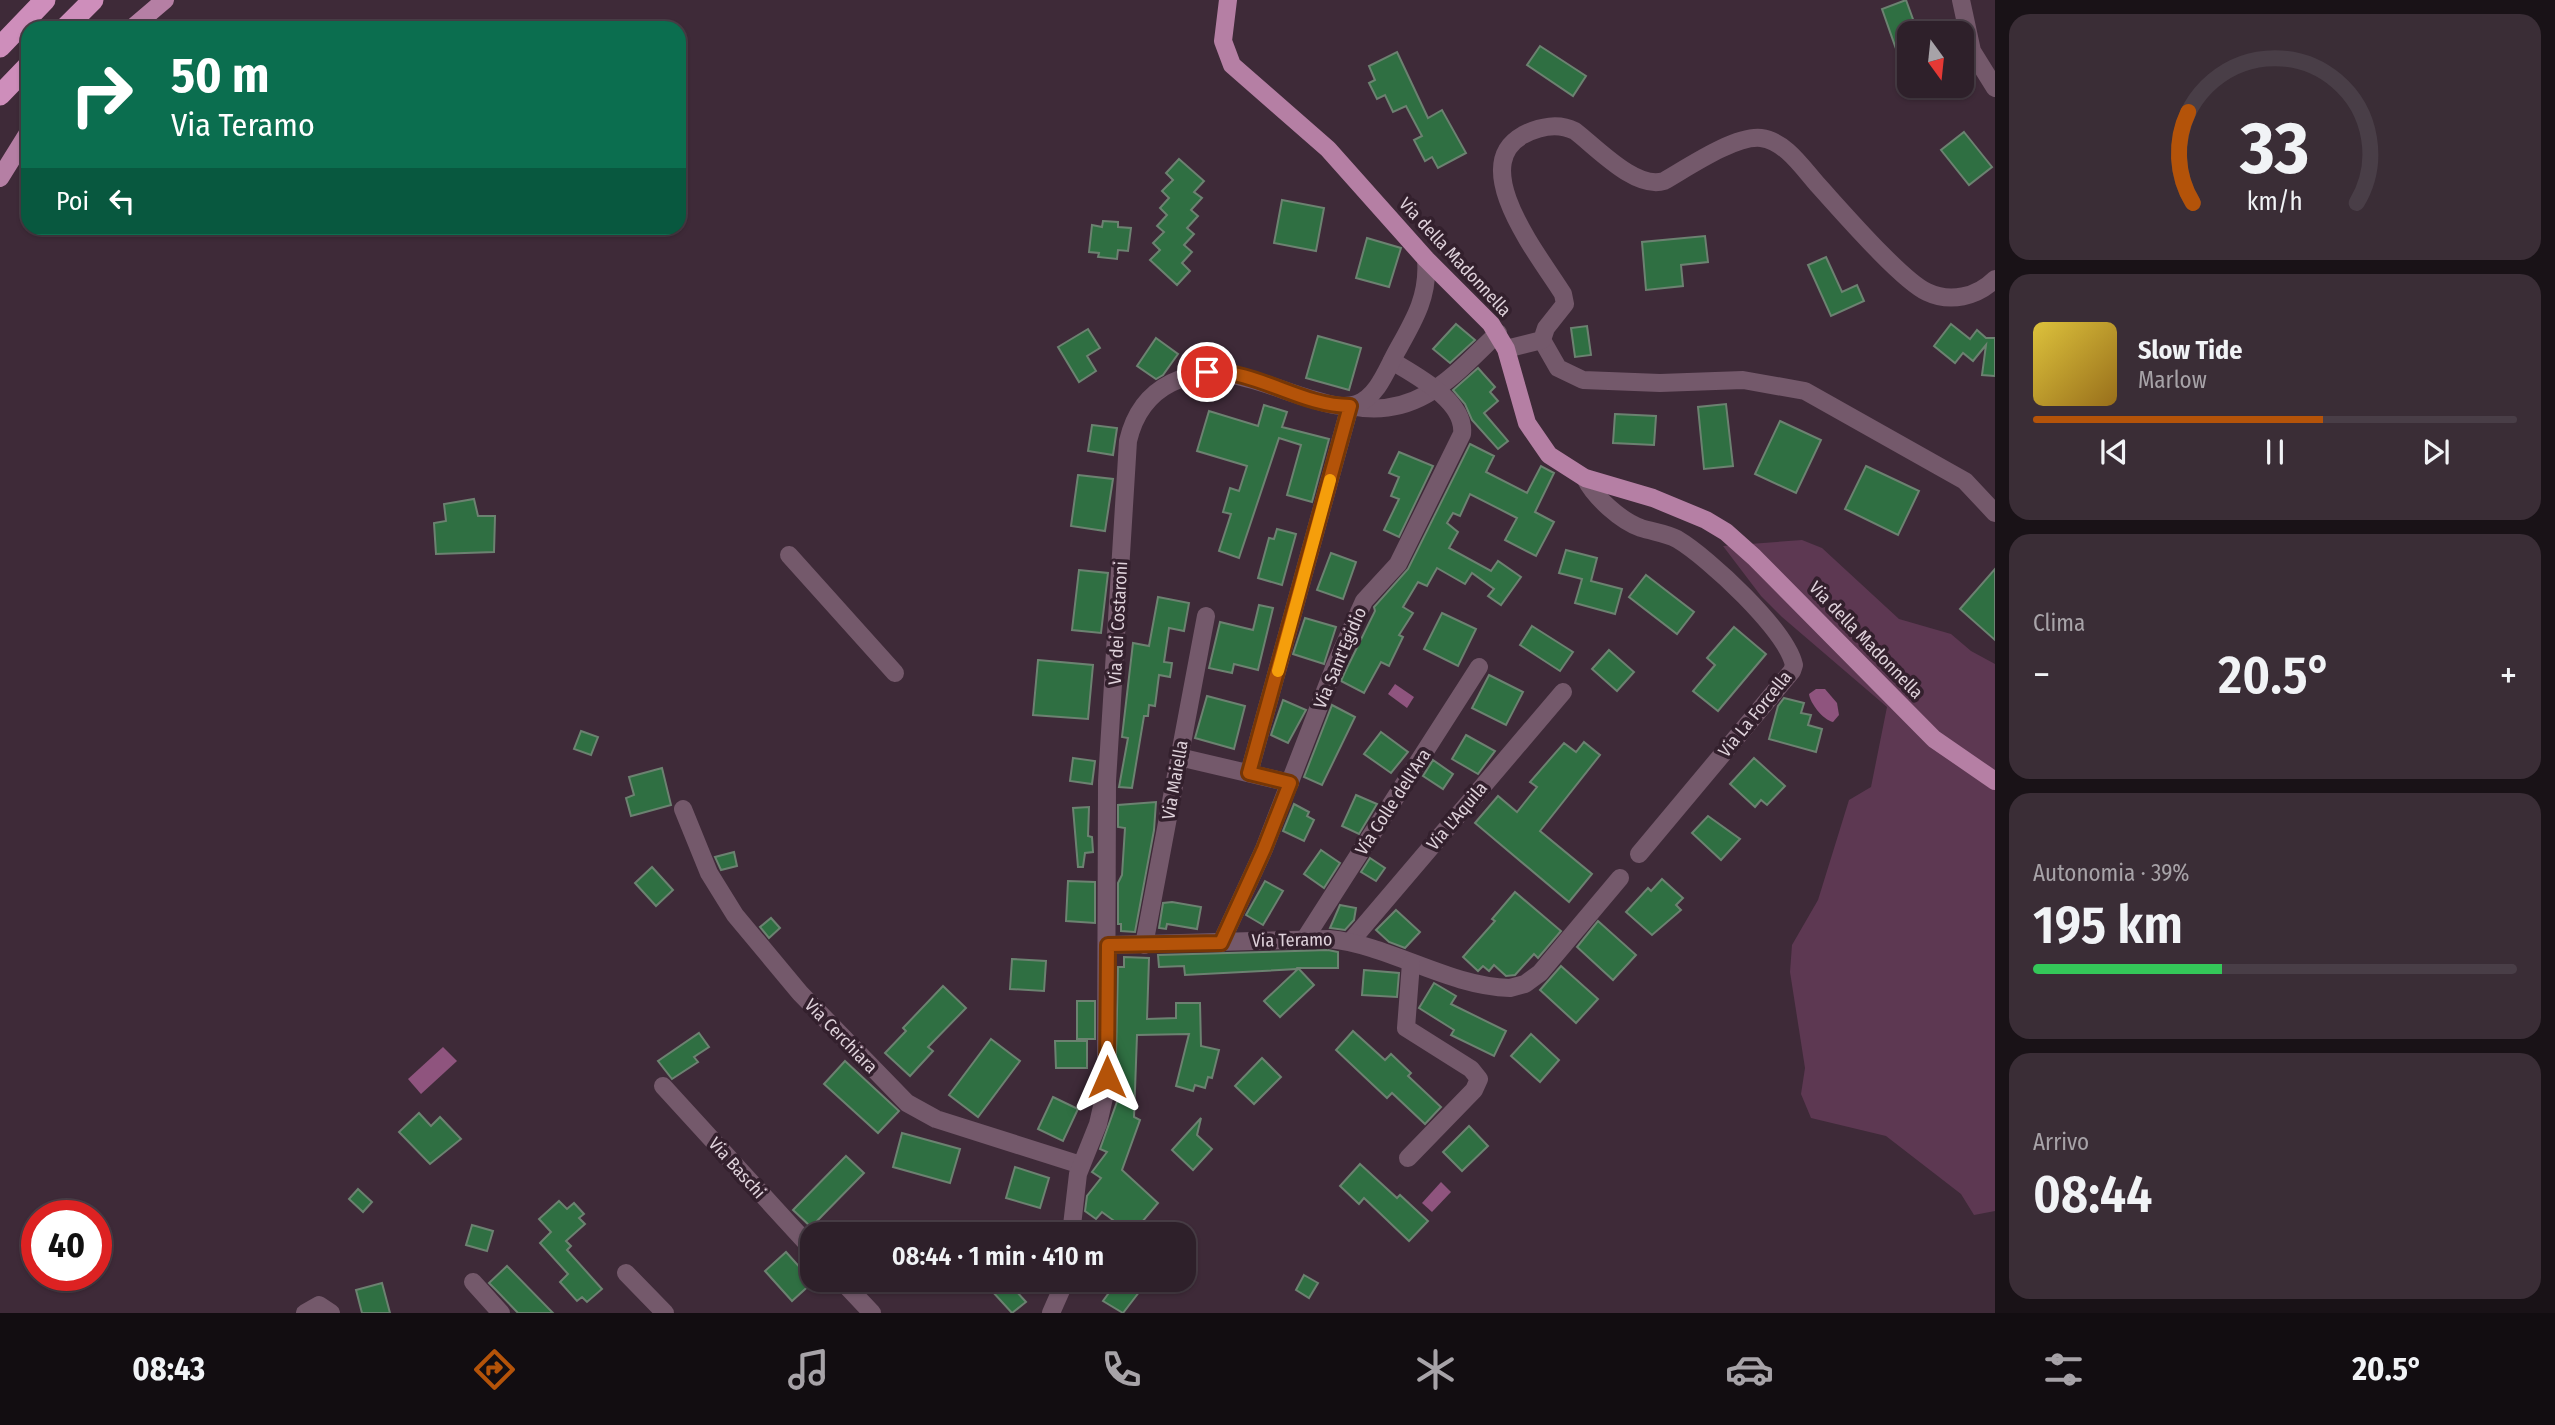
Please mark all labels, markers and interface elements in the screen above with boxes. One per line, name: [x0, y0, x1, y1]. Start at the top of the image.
north arrow: [1897, 21, 1974, 98]
map controls: [1897, 21, 1974, 98]
text: 50 m: [171, 46, 269, 105]
icon: right: [56, 49, 147, 140]
text: 33: [2240, 105, 2309, 192]
text: Via Teramo: [171, 106, 315, 144]
icon: left: [103, 182, 141, 220]
text: Poi: [56, 186, 89, 217]
text: km/h: [2247, 187, 2303, 217]
street label: Via della Madonnella: [1394, 193, 1516, 321]
text: Slow Tide: [2138, 335, 2242, 366]
pin: [1177, 342, 1237, 402]
icon: arrive: [1188, 353, 1226, 391]
text: Marlow: [2138, 366, 2207, 394]
icon: previous: [2095, 433, 2133, 471]
icon: pause: [2256, 433, 2294, 471]
icon: next: [2417, 433, 2455, 471]
street label: Via dei Costaroni: [1104, 561, 1132, 685]
street label: Via della Madonnella: [1804, 577, 1928, 703]
street label: Via Sant'Egidio: [1309, 604, 1371, 712]
text: Clima: [2033, 609, 2085, 637]
text: 20.5°: [2218, 644, 2332, 707]
text: −: [2033, 652, 2050, 698]
text: +: [2500, 652, 2517, 698]
street label: Via La Forcella: [1714, 666, 1797, 762]
street label: Via Maiella: [1157, 739, 1193, 821]
street label: Via Colle dell'Ara: [1350, 745, 1436, 859]
street label: Via L'Aquila: [1422, 777, 1492, 855]
text: Autonomia · 39%: [2033, 859, 2190, 887]
text: 195 km: [2033, 894, 2183, 957]
street label: Via Teramo: [1251, 928, 1333, 952]
street label: Via Cerchiara: [800, 994, 882, 1078]
position arrow: [1070, 1040, 1144, 1114]
text: Arrivo: [2033, 1128, 2089, 1156]
street label: Via Baschi: [704, 1133, 770, 1203]
text: 08:44: [2033, 1163, 2152, 1226]
speed limit sign: 40: [21, 1200, 112, 1291]
text: 08:44 · 1 min · 410 m: [892, 1241, 1104, 1272]
icon: directions: [470, 1345, 519, 1394]
icon: music: [784, 1345, 833, 1394]
icon: phone: [1097, 1345, 1146, 1394]
icon: climate: [1411, 1345, 1460, 1394]
icon: car: [1725, 1345, 1774, 1394]
icon: filters: [2039, 1345, 2088, 1394]
text: 08:43: [132, 1350, 205, 1388]
text: 20.5°: [2352, 1350, 2423, 1388]

